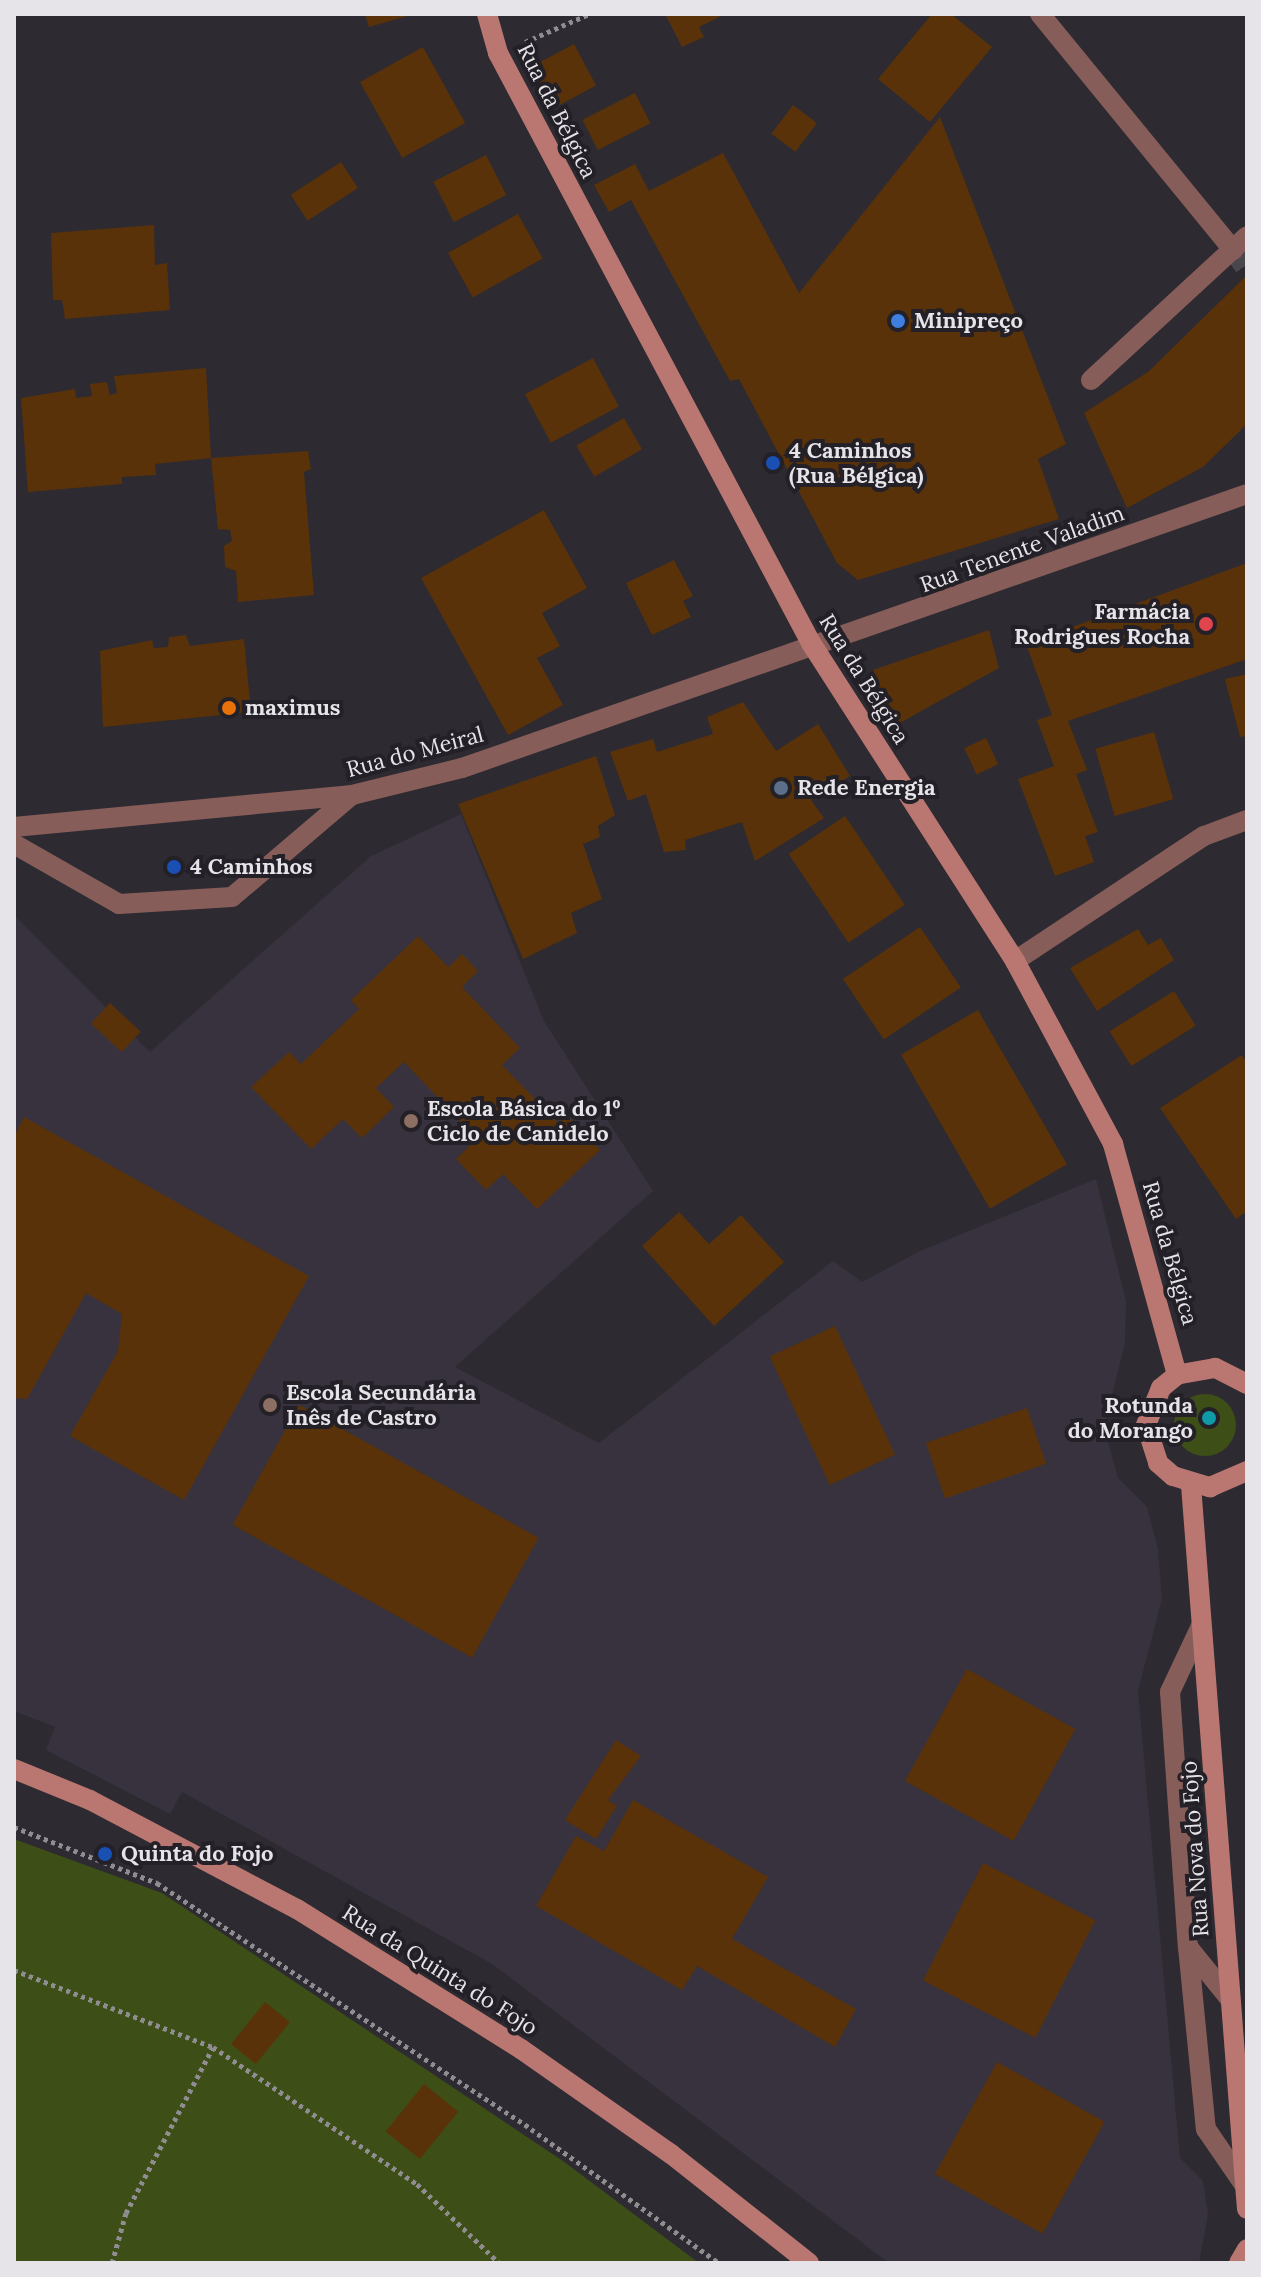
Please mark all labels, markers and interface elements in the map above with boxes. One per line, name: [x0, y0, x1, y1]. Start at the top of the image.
street label: Rua da Bélgica: [512, 39, 602, 183]
place label: Minipreço: [914, 308, 1023, 334]
marker: Minipreço: [889, 312, 907, 330]
place label: 4 Caminhos (Rua Bélgica): [789, 437, 923, 488]
marker: 4 Caminhos (Rua Bélgica): [764, 454, 782, 472]
street label: Rua Tenente Valadim: [916, 500, 1128, 598]
place label: Farmácia Rodrigues Rocha: [1014, 598, 1190, 650]
street label: Rua da Bélgica: [814, 609, 914, 749]
marker: Farmácia Rodrigues Rocha: [1197, 615, 1215, 633]
place label: maximus: [245, 695, 340, 721]
marker: maximus: [220, 699, 238, 717]
street label: Rua do Meiral: [344, 721, 486, 783]
place label: Rede Energia: [797, 775, 936, 801]
marker: Rede Energia: [772, 779, 790, 797]
place label: 4 Caminhos: [190, 854, 313, 880]
marker: 4 Caminhos: [165, 858, 183, 876]
place label: Escola Básica do 1º Ciclo de Canidelo: [427, 1095, 620, 1146]
marker: Escola Básica do 1º Ciclo de Canidelo: [402, 1112, 420, 1130]
street label: Rua da Bélgica: [1137, 1178, 1203, 1328]
place label: Escola Secundária Inês de Castro: [286, 1379, 476, 1430]
place label: Rotunda do Morango: [1068, 1392, 1193, 1444]
marker: Escola Secundária Inês de Castro: [261, 1396, 279, 1414]
marker: Rotunda do Morango: [1200, 1409, 1218, 1427]
street label: Rua Nova do Fojo: [1176, 1760, 1214, 1938]
place label: Quinta do Fojo: [121, 1841, 274, 1867]
marker: Quinta do Fojo: [96, 1845, 114, 1863]
street label: Rua da Quinta do Fojo: [338, 1899, 542, 2041]

